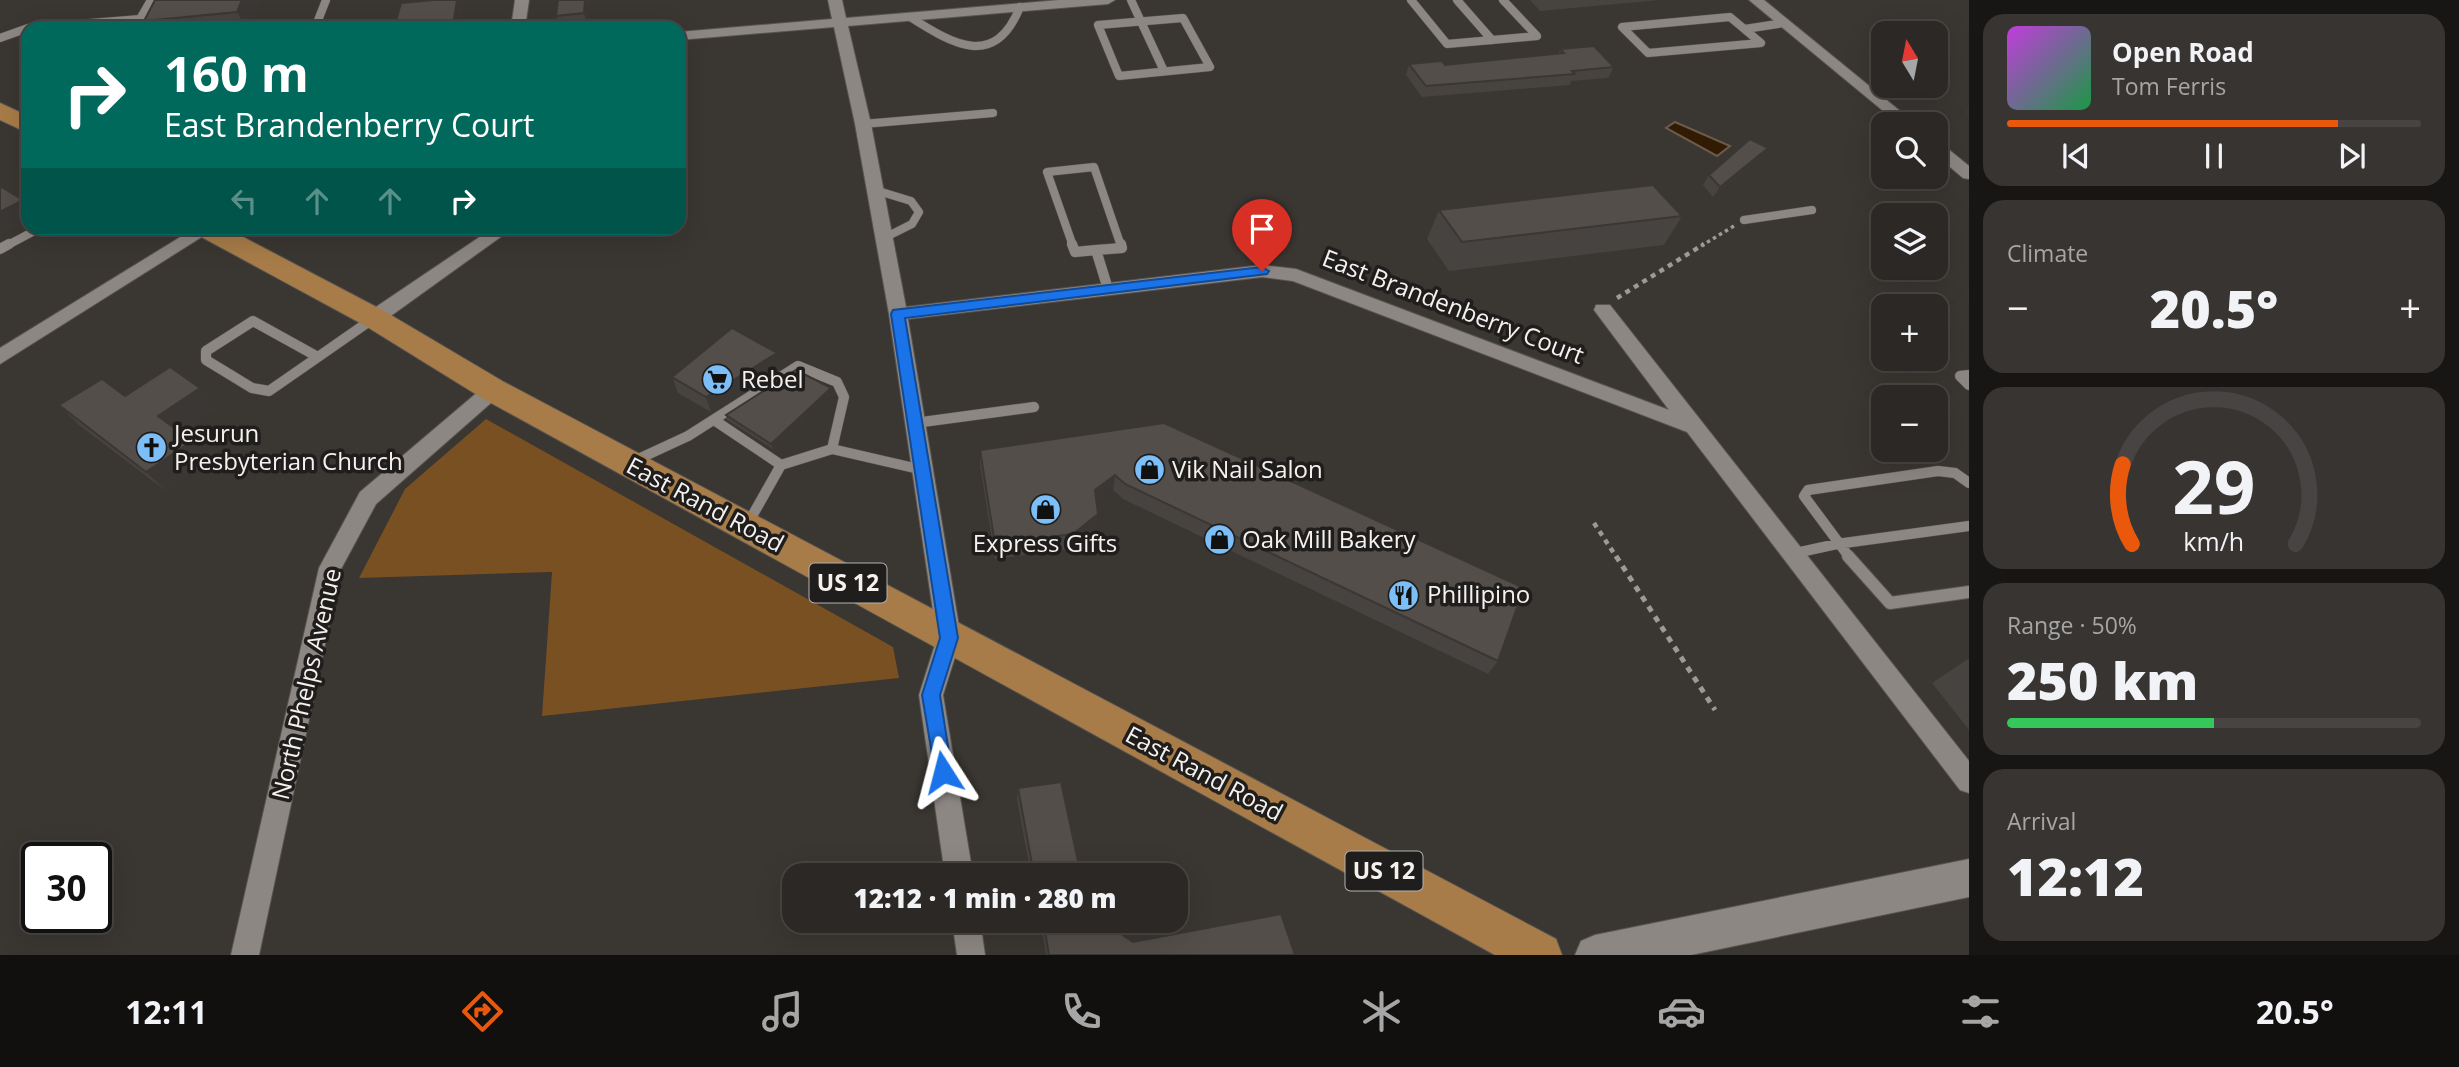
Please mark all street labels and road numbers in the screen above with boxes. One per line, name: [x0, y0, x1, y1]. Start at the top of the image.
street label: East Brandenberry Court: [1318, 240, 1589, 371]
street label: East Rand Road: [621, 448, 790, 559]
road number: US 12: [810, 564, 886, 603]
street label: North Phelps Avenue: [263, 565, 348, 803]
street label: East Rand Road: [1120, 717, 1289, 828]
road number: US 12: [1346, 852, 1422, 890]

